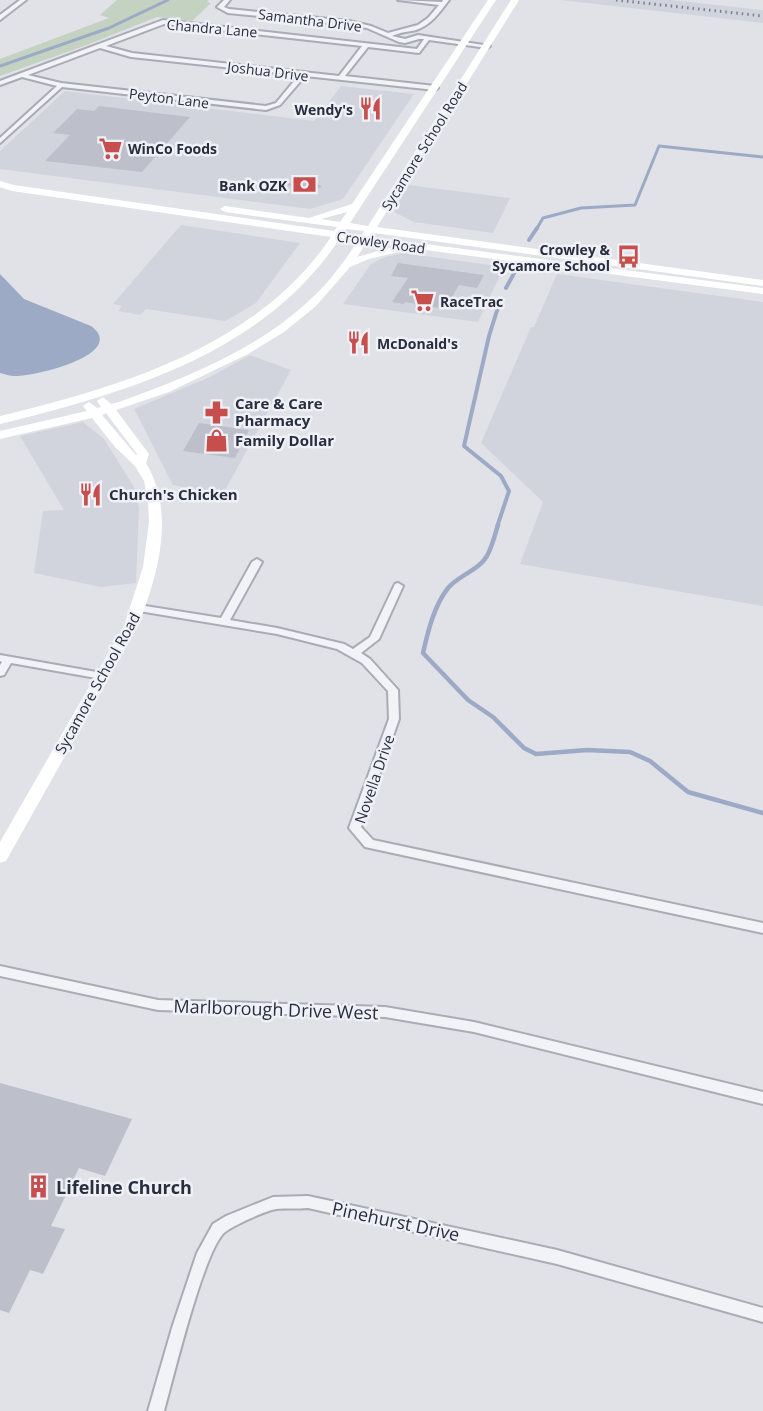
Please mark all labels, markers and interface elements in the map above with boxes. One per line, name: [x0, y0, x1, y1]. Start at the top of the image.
street label: Samantha Drive: [257, 4, 363, 36]
street label: Chandra Lane: [166, 15, 258, 41]
street label: Joshua Drive: [224, 56, 310, 85]
street label: Sycamore School Road: [377, 78, 471, 214]
street label: Peyton Lane: [128, 84, 210, 112]
restaurant icon: Wendy's: [358, 96, 384, 122]
place label: Wendy's: [294, 100, 353, 119]
supermarket icon: WinCo Foods: [97, 135, 123, 161]
place label: WinCo Foods: [128, 139, 217, 158]
bank icon: Bank OZK: [292, 172, 318, 198]
place label: Bank OZK: [219, 176, 288, 195]
street label: Crowley Road: [335, 226, 427, 258]
place label: Crowley & Sycamore School: [492, 240, 610, 275]
bus stop icon: Crowley & Sycamore School: [615, 244, 641, 270]
supermarket icon: RaceTrac: [409, 288, 435, 314]
place label: RaceTrac: [440, 292, 503, 311]
restaurant icon: McDonald's: [346, 330, 372, 356]
place label: McDonald's: [377, 334, 458, 353]
place label: Care & Care Pharmacy: [235, 393, 323, 430]
pharmacy icon: Care & Care Pharmacy: [204, 399, 230, 425]
shop icon: Family Dollar: [204, 427, 230, 453]
place label: Family Dollar: [235, 430, 334, 450]
restaurant icon: Church's Chicken: [78, 481, 104, 507]
place label: Church's Chicken: [109, 484, 238, 504]
street label: Sycamore School Road: [50, 609, 144, 757]
street label: Novella Drive: [349, 732, 399, 826]
street label: Marlborough Drive West: [173, 993, 379, 1025]
building icon: Lifeline Church: [25, 1174, 51, 1200]
place label: Lifeline Church: [56, 1175, 192, 1199]
street label: Pinehurst Drive: [330, 1196, 462, 1246]

